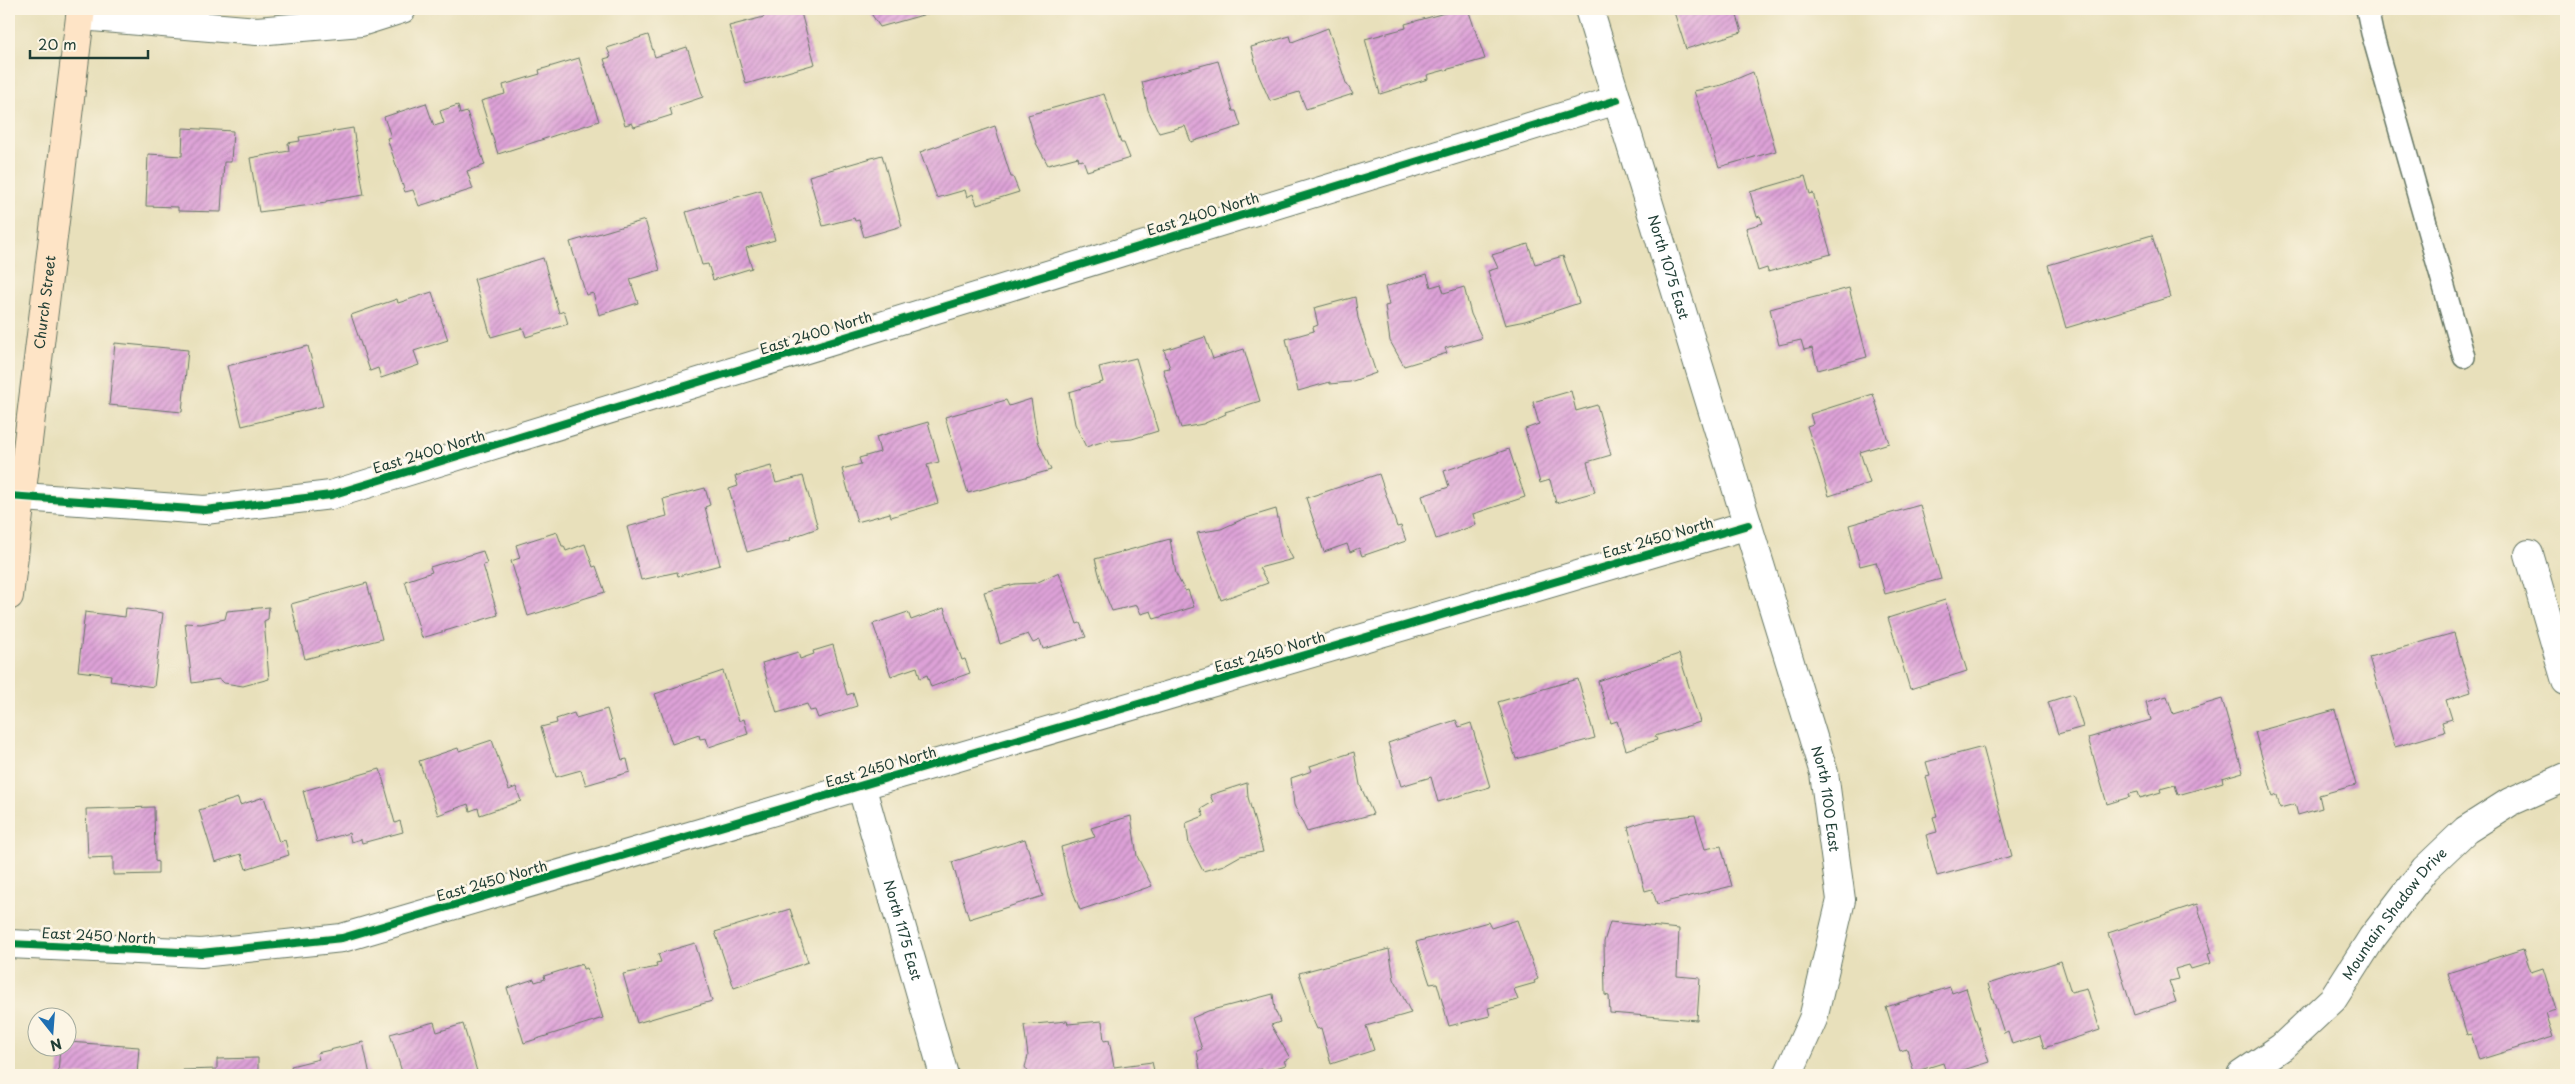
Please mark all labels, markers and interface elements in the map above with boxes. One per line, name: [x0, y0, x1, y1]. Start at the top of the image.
scale bar: [30, 28, 148, 60]
text: 20 m: [38, 32, 77, 55]
street label: East 2400 North: [1144, 186, 1262, 241]
street label: North 1075 East: [1643, 212, 1695, 322]
street label: Church Street: [28, 254, 61, 350]
street label: East 2400 North: [757, 305, 875, 360]
street label: East 2400 North: [370, 424, 488, 479]
street label: East 2450 North: [1600, 512, 1716, 563]
street label: East 2450 North: [1212, 626, 1328, 677]
street label: East 2450 North: [823, 741, 939, 792]
street label: North 1100 East: [1806, 743, 1845, 853]
street label: Mountain Shadow Drive: [2337, 842, 2451, 984]
street label: East 2450 North: [434, 855, 550, 906]
street label: North 1175 East: [879, 877, 928, 983]
street label: East 2450 North: [41, 922, 157, 949]
north arrow: [28, 1006, 78, 1056]
text: N: [48, 1033, 64, 1057]

